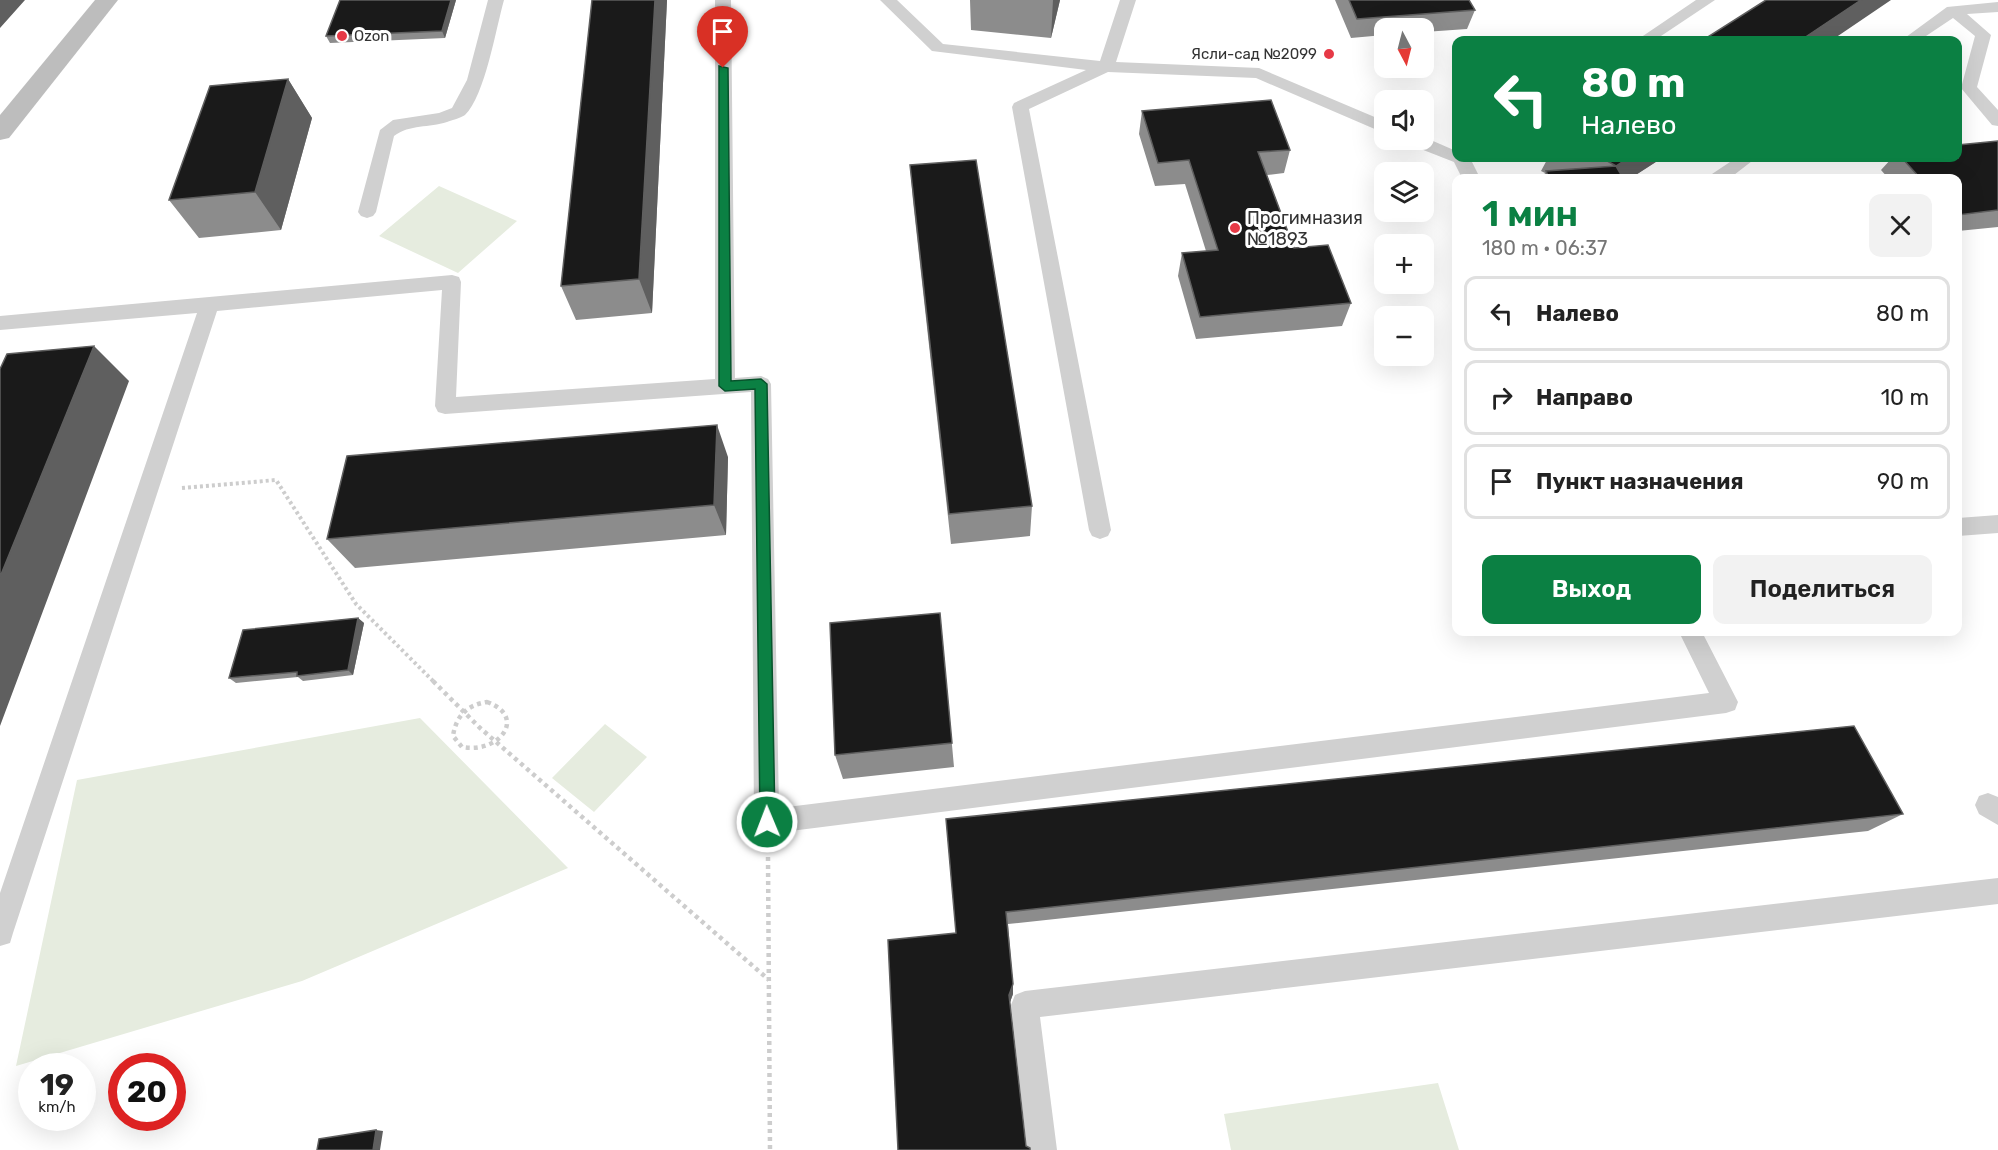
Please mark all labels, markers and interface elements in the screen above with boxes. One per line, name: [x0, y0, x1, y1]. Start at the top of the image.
pin: [697, 6, 748, 68]
icon: arrive: [706, 15, 739, 48]
north arrow: [1374, 18, 1434, 78]
map controls: [1374, 18, 1434, 366]
place label: Ozon: [354, 27, 389, 45]
marker: Ozon: [335, 29, 349, 43]
place label: Ясли-сад №2099: [1191, 45, 1317, 63]
marker: Ясли-сад №2099: [1322, 47, 1336, 61]
text: 80 m: [1581, 58, 1685, 108]
icon: left: [1482, 60, 1560, 138]
button: sound: [1374, 90, 1434, 150]
text: Налево: [1581, 109, 1677, 141]
button: layers: [1374, 162, 1434, 222]
text: 1 мин: [1482, 192, 1578, 235]
button: close: [1869, 194, 1932, 257]
place label: Прогимназия №1893: [1247, 207, 1363, 250]
marker: Прогимназия №1893: [1228, 221, 1242, 235]
button: +: [1374, 234, 1434, 294]
text: 180 m · 06:37: [1482, 236, 1607, 260]
icon: left: [1485, 297, 1518, 330]
text: Налево: [1536, 300, 1619, 327]
text: 80 m: [1876, 300, 1929, 327]
button: −: [1374, 306, 1434, 366]
icon: right: [1485, 381, 1518, 414]
text: Направо: [1536, 384, 1633, 411]
text: 10 m: [1881, 384, 1929, 411]
icon: arrive: [1485, 465, 1518, 498]
text: Пункт назначения: [1536, 468, 1744, 495]
text: 90 m: [1877, 468, 1929, 495]
button: Выход: [1482, 555, 1701, 624]
button: Поделиться: [1713, 555, 1932, 624]
position arrow: [735, 790, 799, 854]
speed limit sign: 20: [108, 1053, 186, 1131]
text: 19: [40, 1067, 74, 1103]
text: km/h: [38, 1098, 76, 1116]

